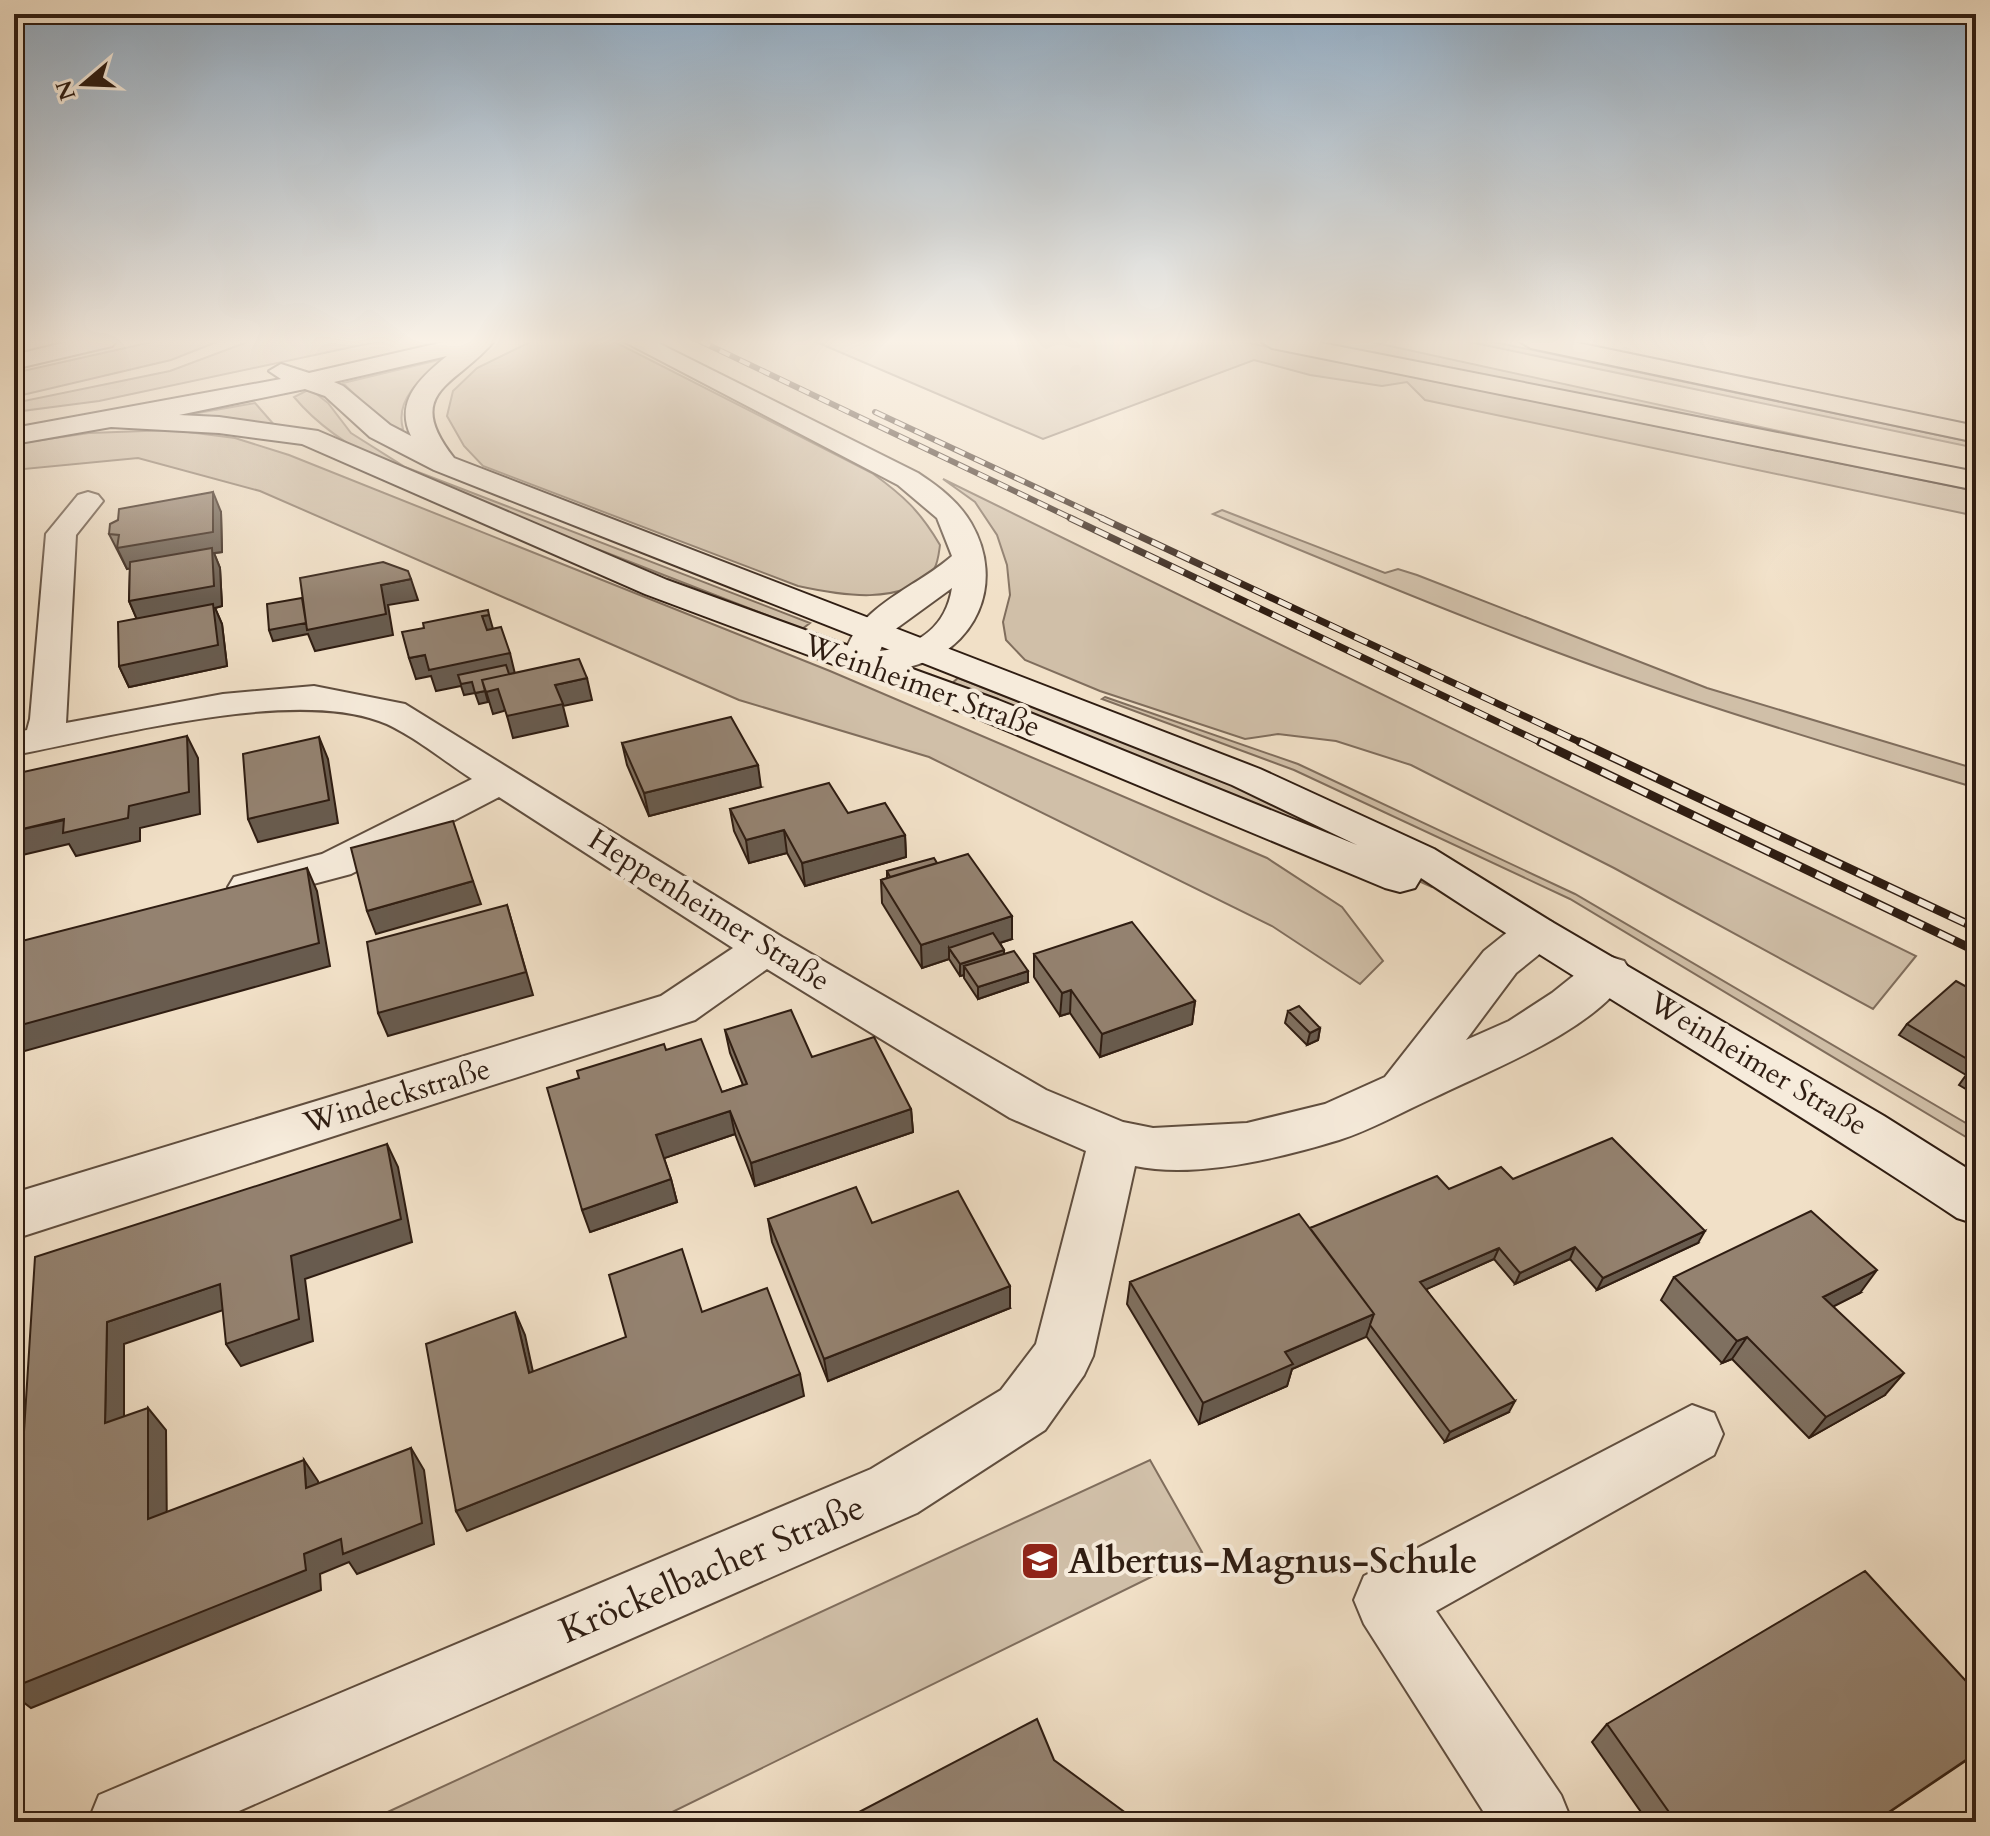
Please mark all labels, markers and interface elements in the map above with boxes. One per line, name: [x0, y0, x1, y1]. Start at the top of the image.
north arrow: [44, 44, 124, 124]
text: N: [49, 76, 83, 104]
street label: Weinheimer Straße: [797, 624, 1046, 748]
street label: Heppenheimer Straße: [580, 819, 838, 1001]
street label: Weinheimer Straße: [1640, 982, 1875, 1146]
street label: Windeckstraße: [298, 1048, 495, 1144]
street label: Kröckelbacher Straße: [552, 1483, 872, 1655]
place label: Albertus-Magnus-Schule: [1068, 1537, 1478, 1586]
school or university icon: Albertus-Magnus-Schule: [1019, 1540, 1061, 1582]

